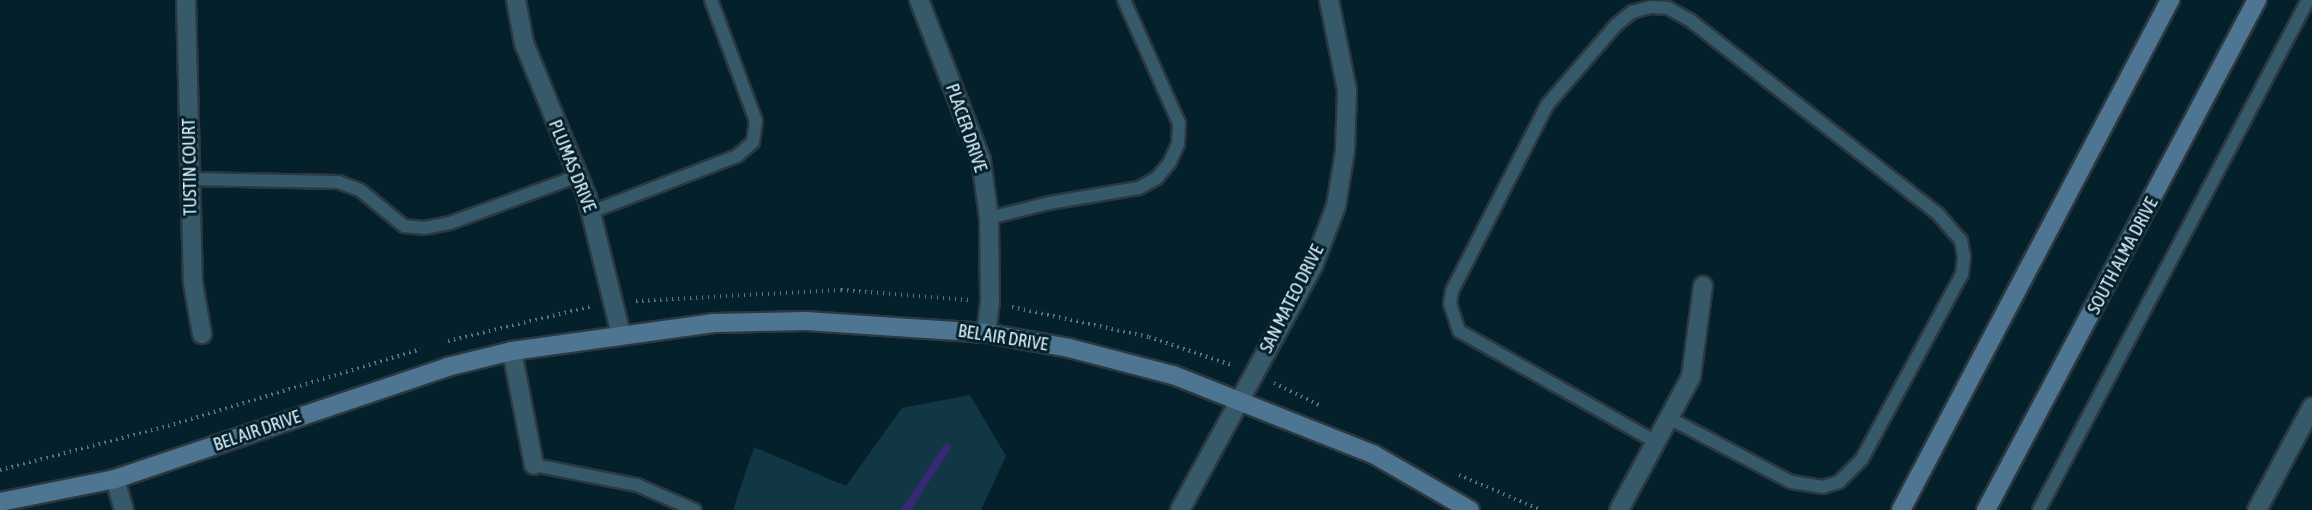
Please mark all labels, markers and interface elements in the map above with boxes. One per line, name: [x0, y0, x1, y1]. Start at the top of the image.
street label: PLACER DRIVE: [941, 81, 991, 175]
street label: PLUMAS DRIVE: [544, 117, 600, 215]
street label: TUSTIN COURT: [178, 118, 202, 216]
street label: SOUTH ALMA DRIVE: [2083, 194, 2163, 318]
street label: SAN MATEO DRIVE: [1256, 241, 1328, 357]
street label: BEL AIR DRIVE: [957, 320, 1049, 356]
street label: BEL AIR DRIVE: [211, 406, 303, 456]

